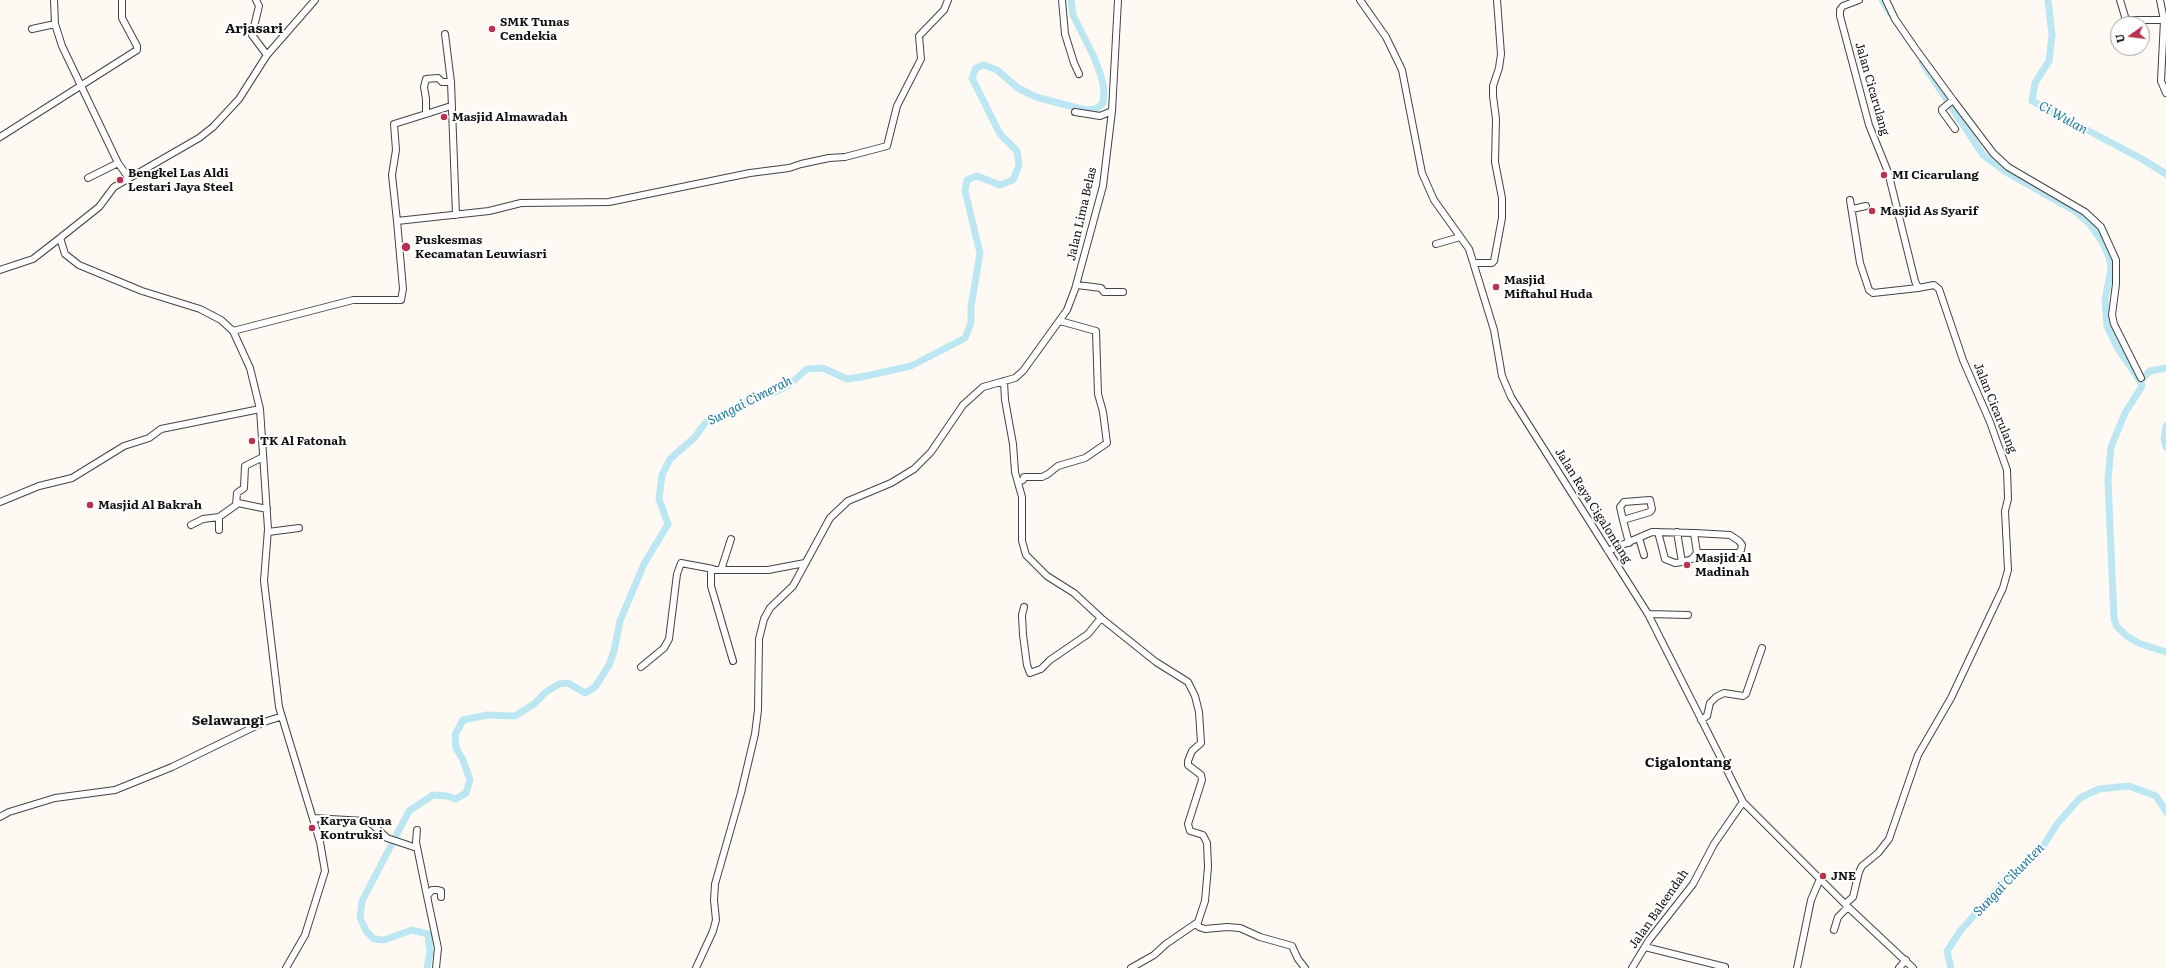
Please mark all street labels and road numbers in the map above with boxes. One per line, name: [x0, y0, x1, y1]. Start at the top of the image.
street label: Jalan Cicarulang: [1852, 41, 1892, 137]
street label: Jalan Lima Belas: [1064, 166, 1100, 262]
street label: Jalan Cicarulang: [1970, 361, 2020, 455]
street label: Jalan Raya Cigalontang: [1552, 446, 1634, 566]
street label: Jalan Baleendah: [1626, 867, 1692, 951]

